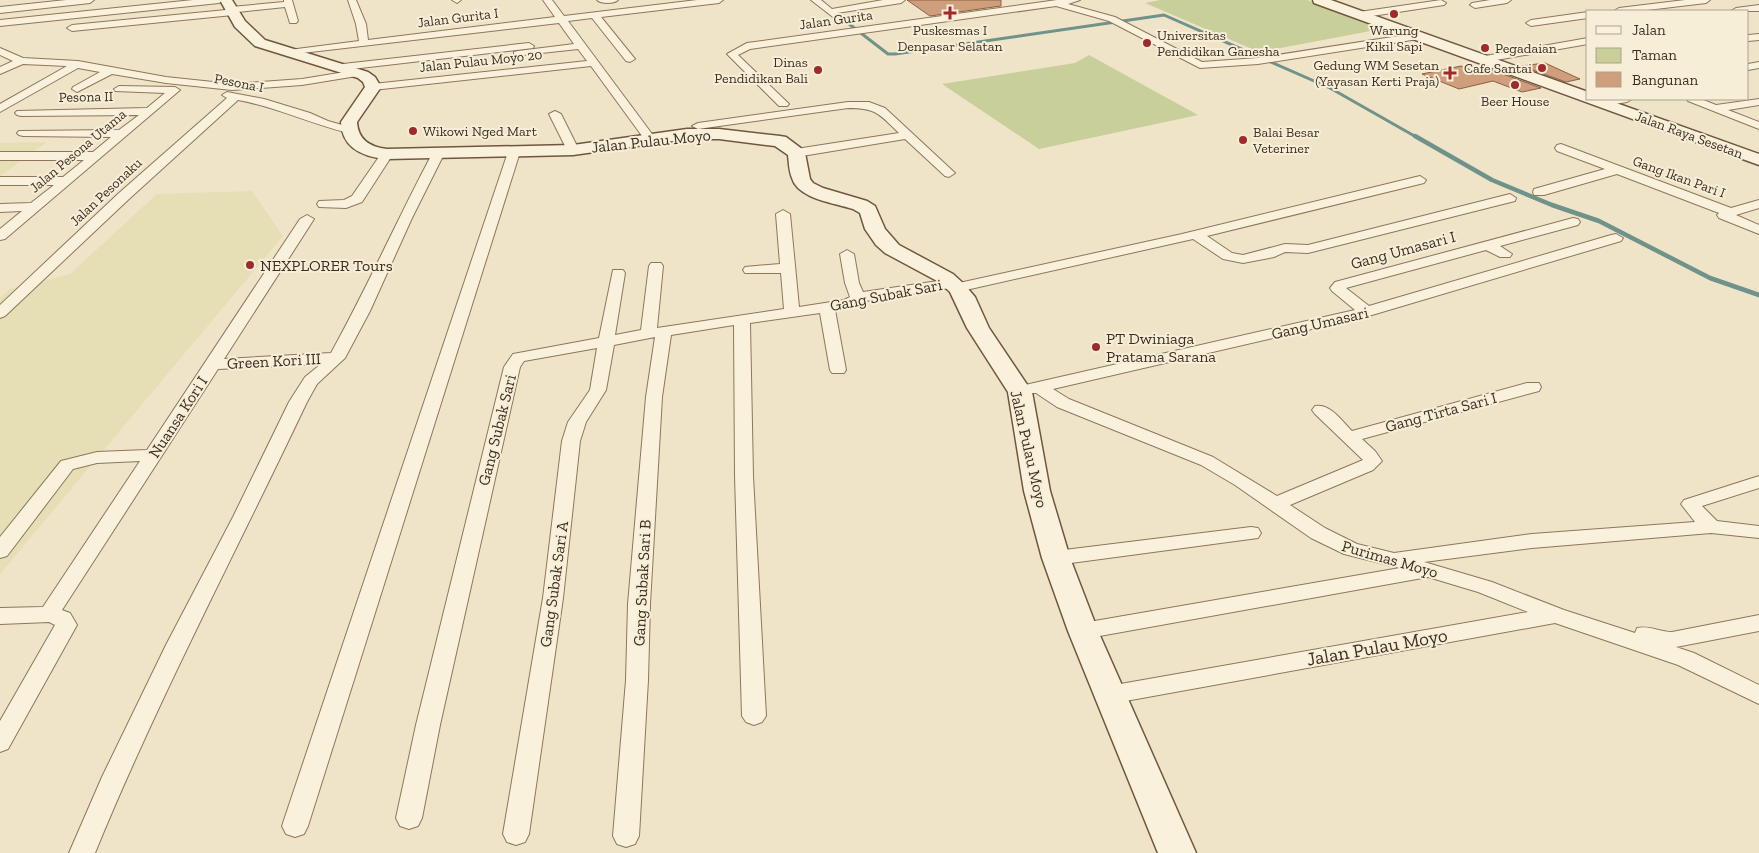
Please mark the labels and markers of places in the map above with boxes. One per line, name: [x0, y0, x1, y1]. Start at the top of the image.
marker: Puskesmas I Denpasar Selatan: [943, 6, 957, 20]
marker: Warung Kikil Sapi: [1388, 8, 1400, 20]
place label: Puskesmas I Denpasar Selatan: [897, 22, 1003, 55]
place label: Warung Kikil Sapi: [1366, 22, 1423, 55]
place label: Universitas Pendidikan Ganesha: [1157, 27, 1280, 60]
marker: Universitas Pendidikan Ganesha: [1141, 37, 1153, 49]
place label: Pegadaian: [1495, 40, 1557, 57]
marker: Pegadaian: [1479, 42, 1491, 54]
place label: Dinas Pendidikan Bali: [714, 54, 808, 87]
place label: Gedung WM Sesetan (Yayasan Kerti Praja): [1313, 57, 1439, 90]
place label: Cafe Santai: [1464, 60, 1532, 77]
marker: Cafe Santai: [1536, 62, 1548, 74]
marker: Dinas Pendidikan Bali: [812, 64, 824, 76]
marker: Gedung WM Sesetan (Yayasan Kerti Praja): [1443, 66, 1457, 80]
marker: Beer House: [1509, 79, 1521, 91]
place label: Beer House: [1481, 93, 1550, 110]
place label: Wikowi Nged Mart: [423, 123, 538, 140]
place label: Balai Besar Veteriner: [1252, 124, 1320, 157]
marker: Wikowi Nged Mart: [407, 125, 419, 137]
marker: Balai Besar Veteriner: [1237, 134, 1249, 146]
place label: NEXPLORER Tours: [260, 256, 393, 275]
marker: NEXPLORER Tours: [244, 259, 256, 271]
place label: PT Dwiniaga Pratama Sarana: [1106, 329, 1216, 366]
marker: PT Dwiniaga Pratama Sarana: [1090, 341, 1102, 353]

